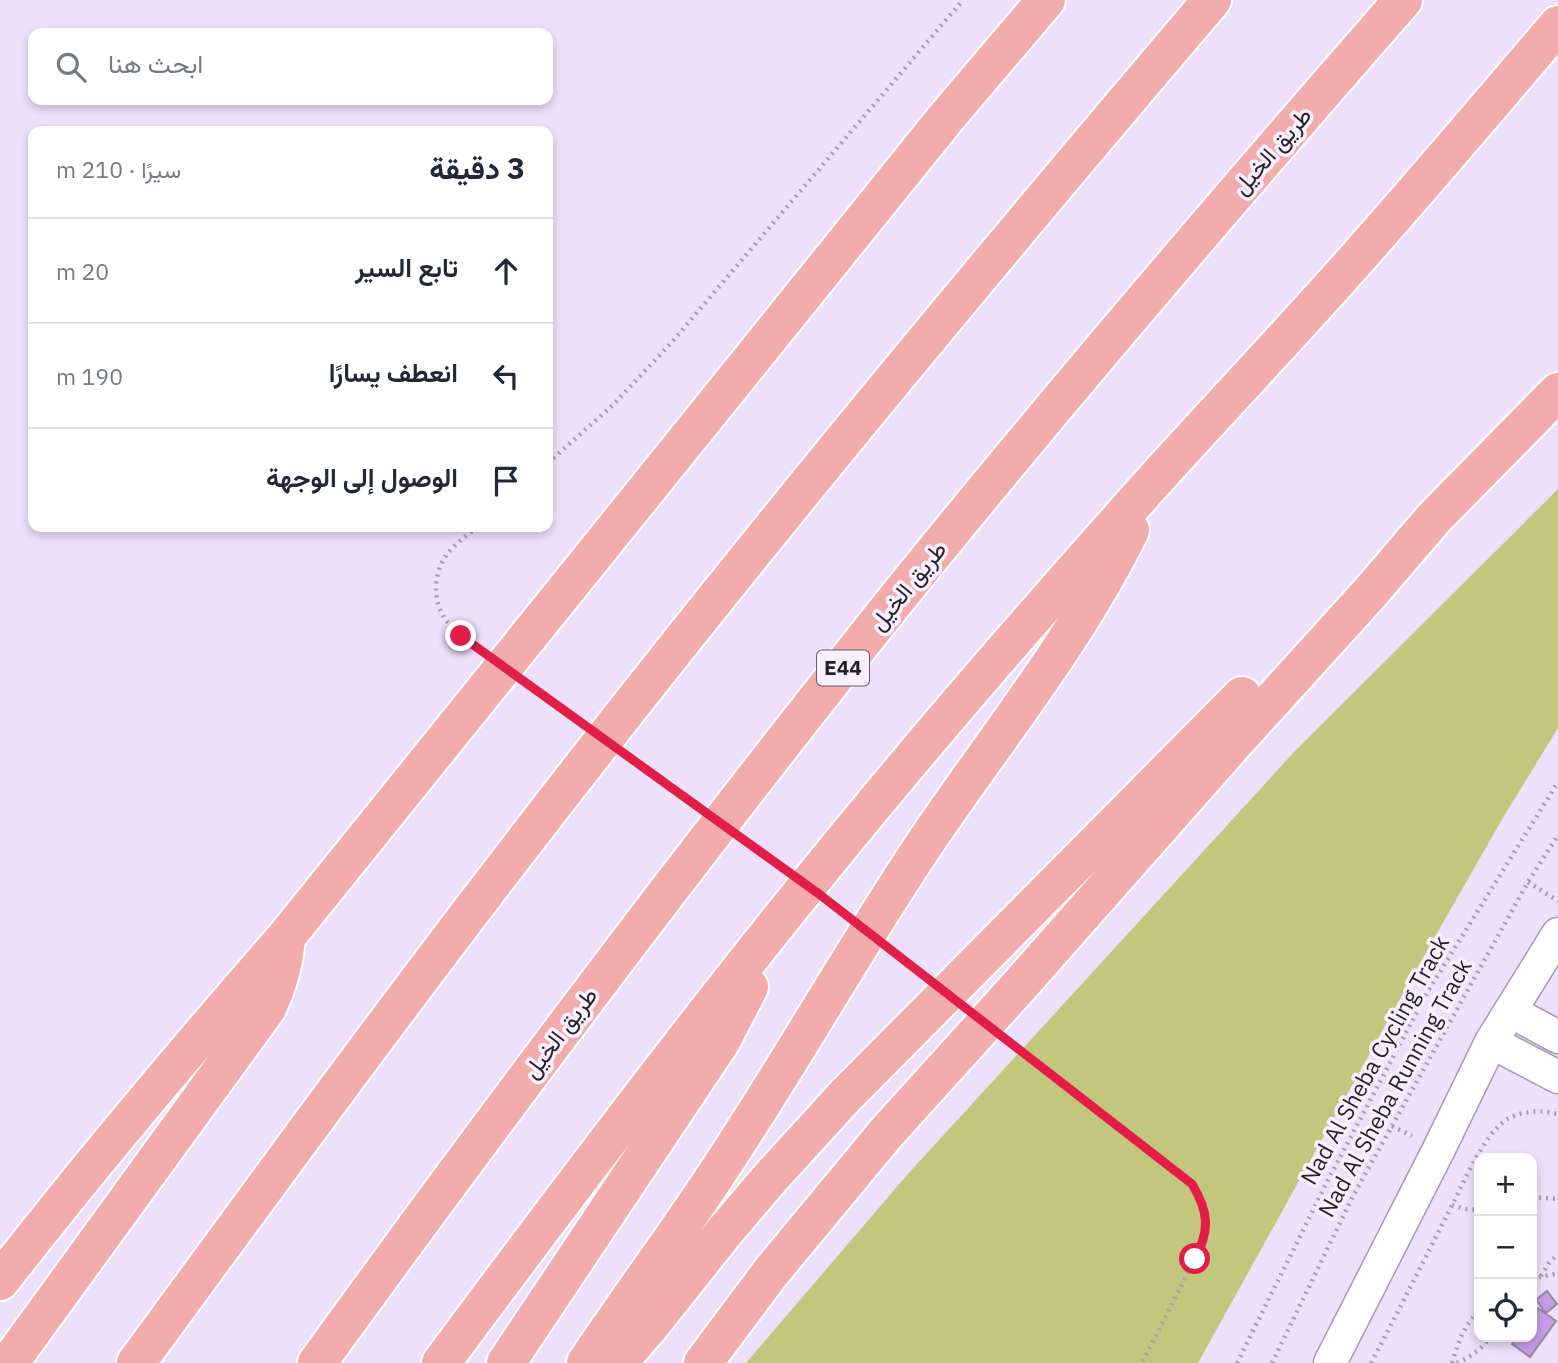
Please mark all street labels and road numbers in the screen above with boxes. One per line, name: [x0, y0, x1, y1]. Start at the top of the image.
street label: طريق الخيل: [1225, 100, 1318, 201]
street label: طريق الخيل: [862, 535, 953, 637]
road number: E44: [817, 650, 869, 686]
street label: Nad Al Sheba Cycling Track: [1293, 930, 1455, 1189]
street label: Nad Al Sheba Running Track: [1311, 953, 1478, 1222]
street label: طريق الخيل: [515, 981, 604, 1085]

